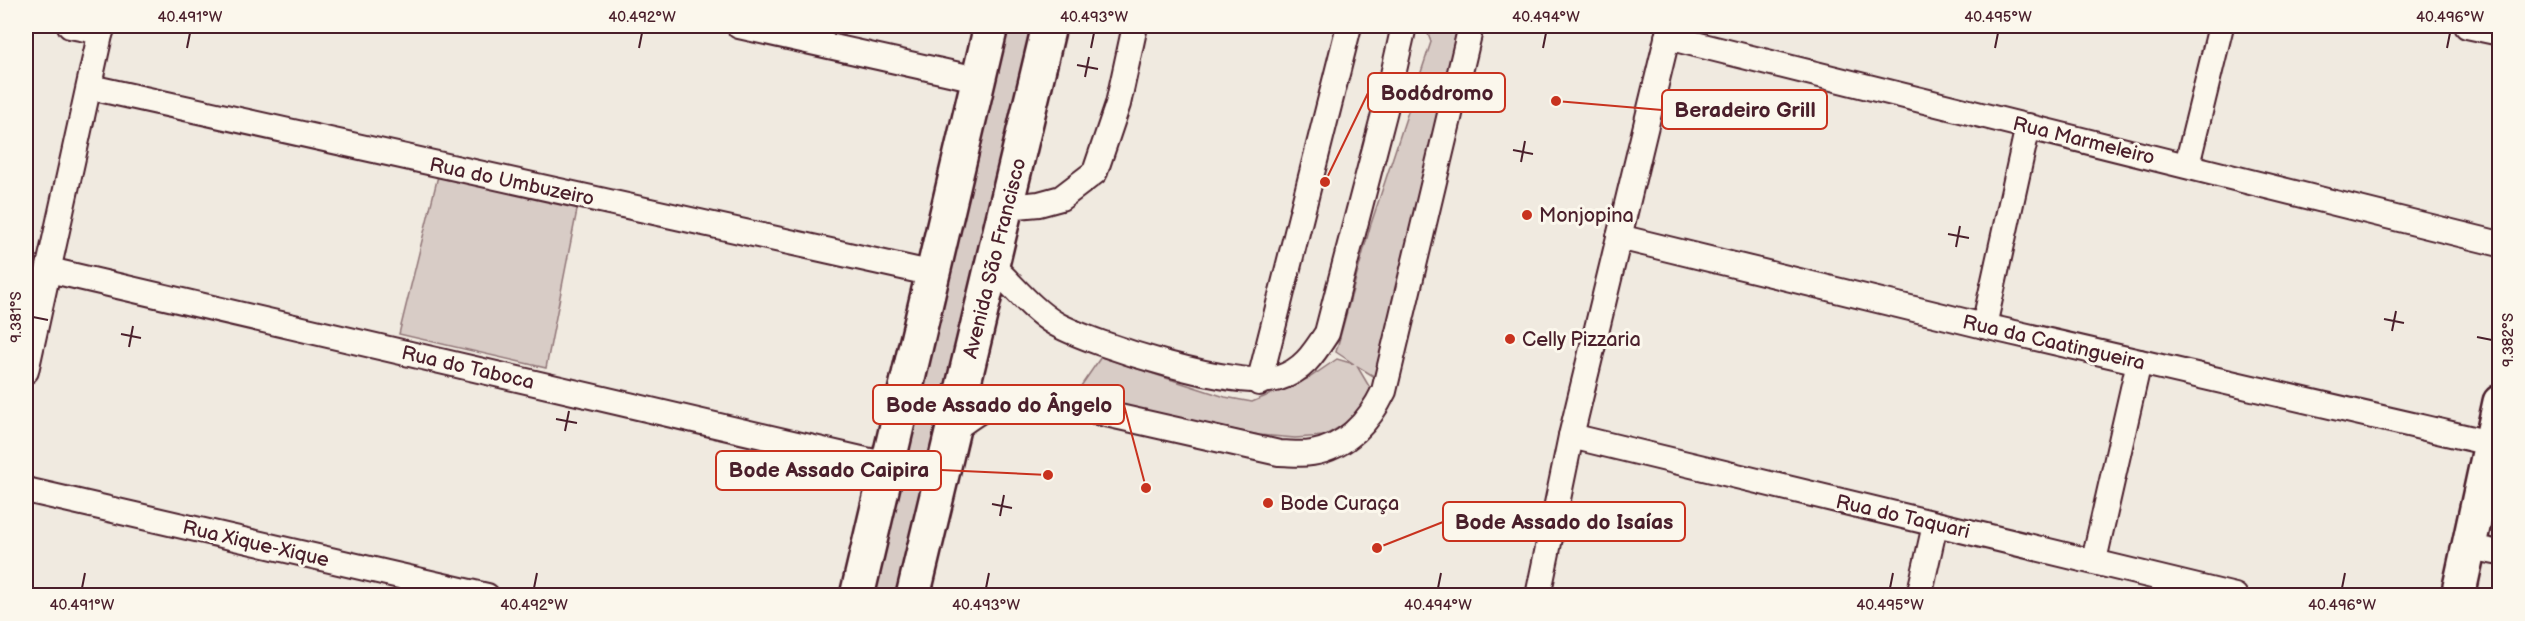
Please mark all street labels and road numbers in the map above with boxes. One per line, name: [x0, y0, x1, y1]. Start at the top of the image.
street label: Rua Marmeleiro: [2010, 112, 2157, 170]
street label: Rua do Umbuzeiro: [427, 153, 596, 211]
street label: Avenida São Francisco: [958, 156, 1031, 361]
street label: Rua da Caatingueira: [1960, 310, 2147, 376]
street label: Rua do Taboca: [399, 341, 537, 395]
street label: Rua do Taquari: [1833, 490, 1972, 544]
street label: Rua Xique-Xique: [180, 515, 331, 573]

